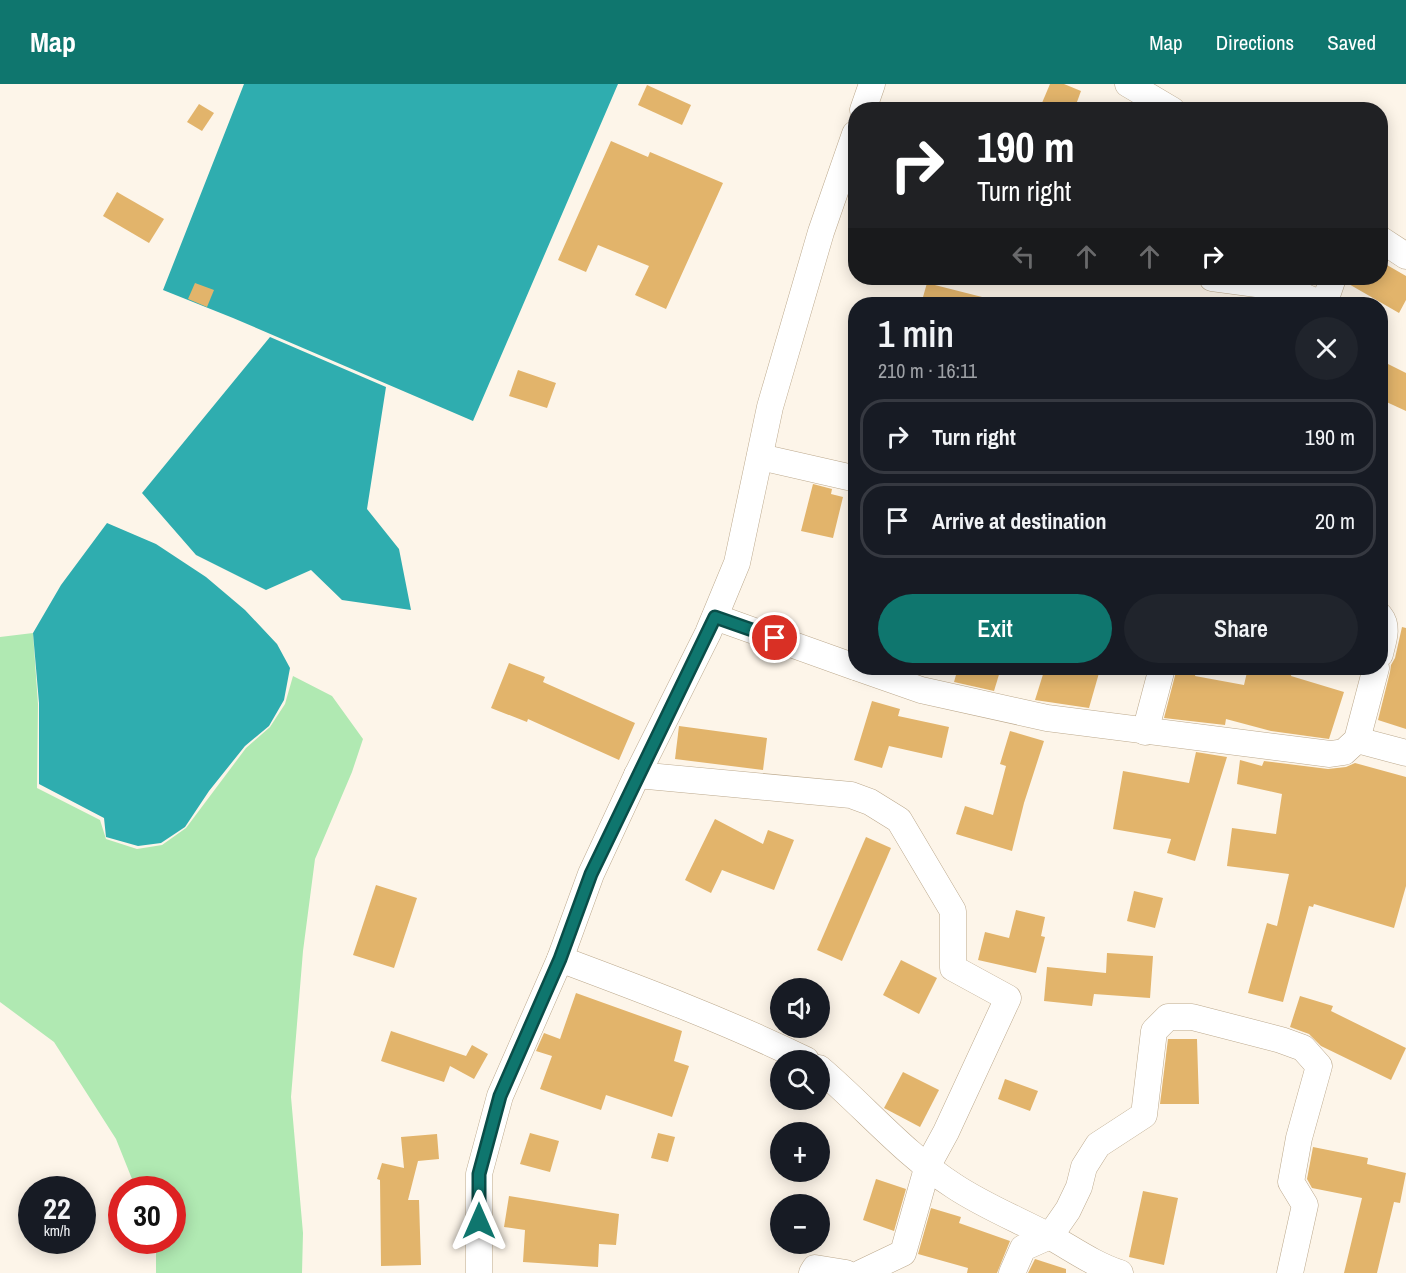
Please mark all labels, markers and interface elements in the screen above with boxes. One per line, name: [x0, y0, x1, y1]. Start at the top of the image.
text: Map: [30, 23, 76, 61]
text: Map: [1149, 28, 1183, 57]
text: Directions: [1216, 28, 1294, 57]
text: Saved: [1327, 28, 1376, 57]
text: 190 m: [977, 119, 1075, 175]
icon: right: [878, 126, 956, 204]
text: Turn right: [977, 173, 1071, 209]
icon: left: [1007, 240, 1040, 273]
icon: ahead: [1070, 240, 1103, 273]
icon: ahead: [1133, 240, 1166, 273]
icon: right: [1196, 240, 1229, 273]
text: 1 min: [878, 310, 954, 358]
button: close: [1295, 317, 1358, 380]
text: 210 m · 16:11: [878, 357, 977, 384]
icon: right: [881, 420, 914, 453]
text: Turn right: [932, 422, 1016, 452]
text: 190 m: [1305, 422, 1355, 452]
icon: arrive: [881, 504, 914, 537]
text: Arrive at destination: [932, 506, 1106, 536]
text: 20 m: [1315, 506, 1355, 536]
button: Exit: [878, 594, 1112, 663]
button: Share: [1124, 594, 1358, 663]
pin: [749, 612, 800, 663]
icon: arrive: [758, 621, 791, 654]
map controls: [770, 978, 830, 1254]
button: sound: [770, 978, 830, 1038]
button: search: [770, 1050, 830, 1110]
button: +: [770, 1122, 830, 1182]
speed limit sign: 30: [108, 1176, 186, 1254]
text: 22: [43, 1188, 71, 1228]
position arrow: [447, 1189, 511, 1253]
button: −: [770, 1194, 830, 1254]
text: km/h: [44, 1220, 70, 1241]

